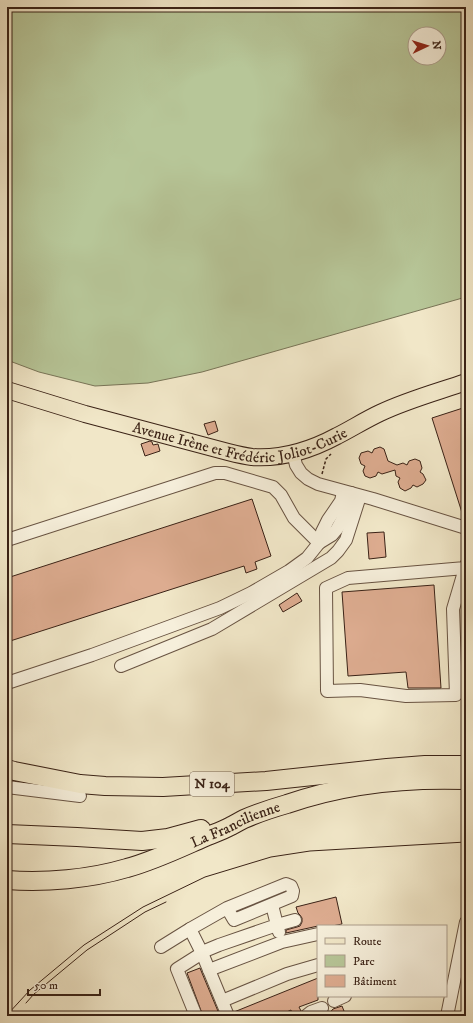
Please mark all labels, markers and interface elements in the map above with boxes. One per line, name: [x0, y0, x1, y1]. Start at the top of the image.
north arrow: [407, 26, 447, 66]
text: N: [429, 40, 443, 50]
street label: Avenue Irène et Frédéric Joliot-Curie: [128, 415, 350, 437]
text: Avenue Irène et Frédéric Joliot-Curie: [130, 418, 350, 467]
road number: N 104: [190, 772, 234, 796]
street label: La Francilienne: [188, 797, 282, 852]
legend: [317, 925, 447, 997]
text: Route: [353, 934, 381, 949]
text: Parc: [353, 954, 375, 969]
scale bar: [28, 971, 100, 997]
text: Bâtiment: [353, 974, 397, 989]
text: 50 m: [34, 978, 58, 993]

